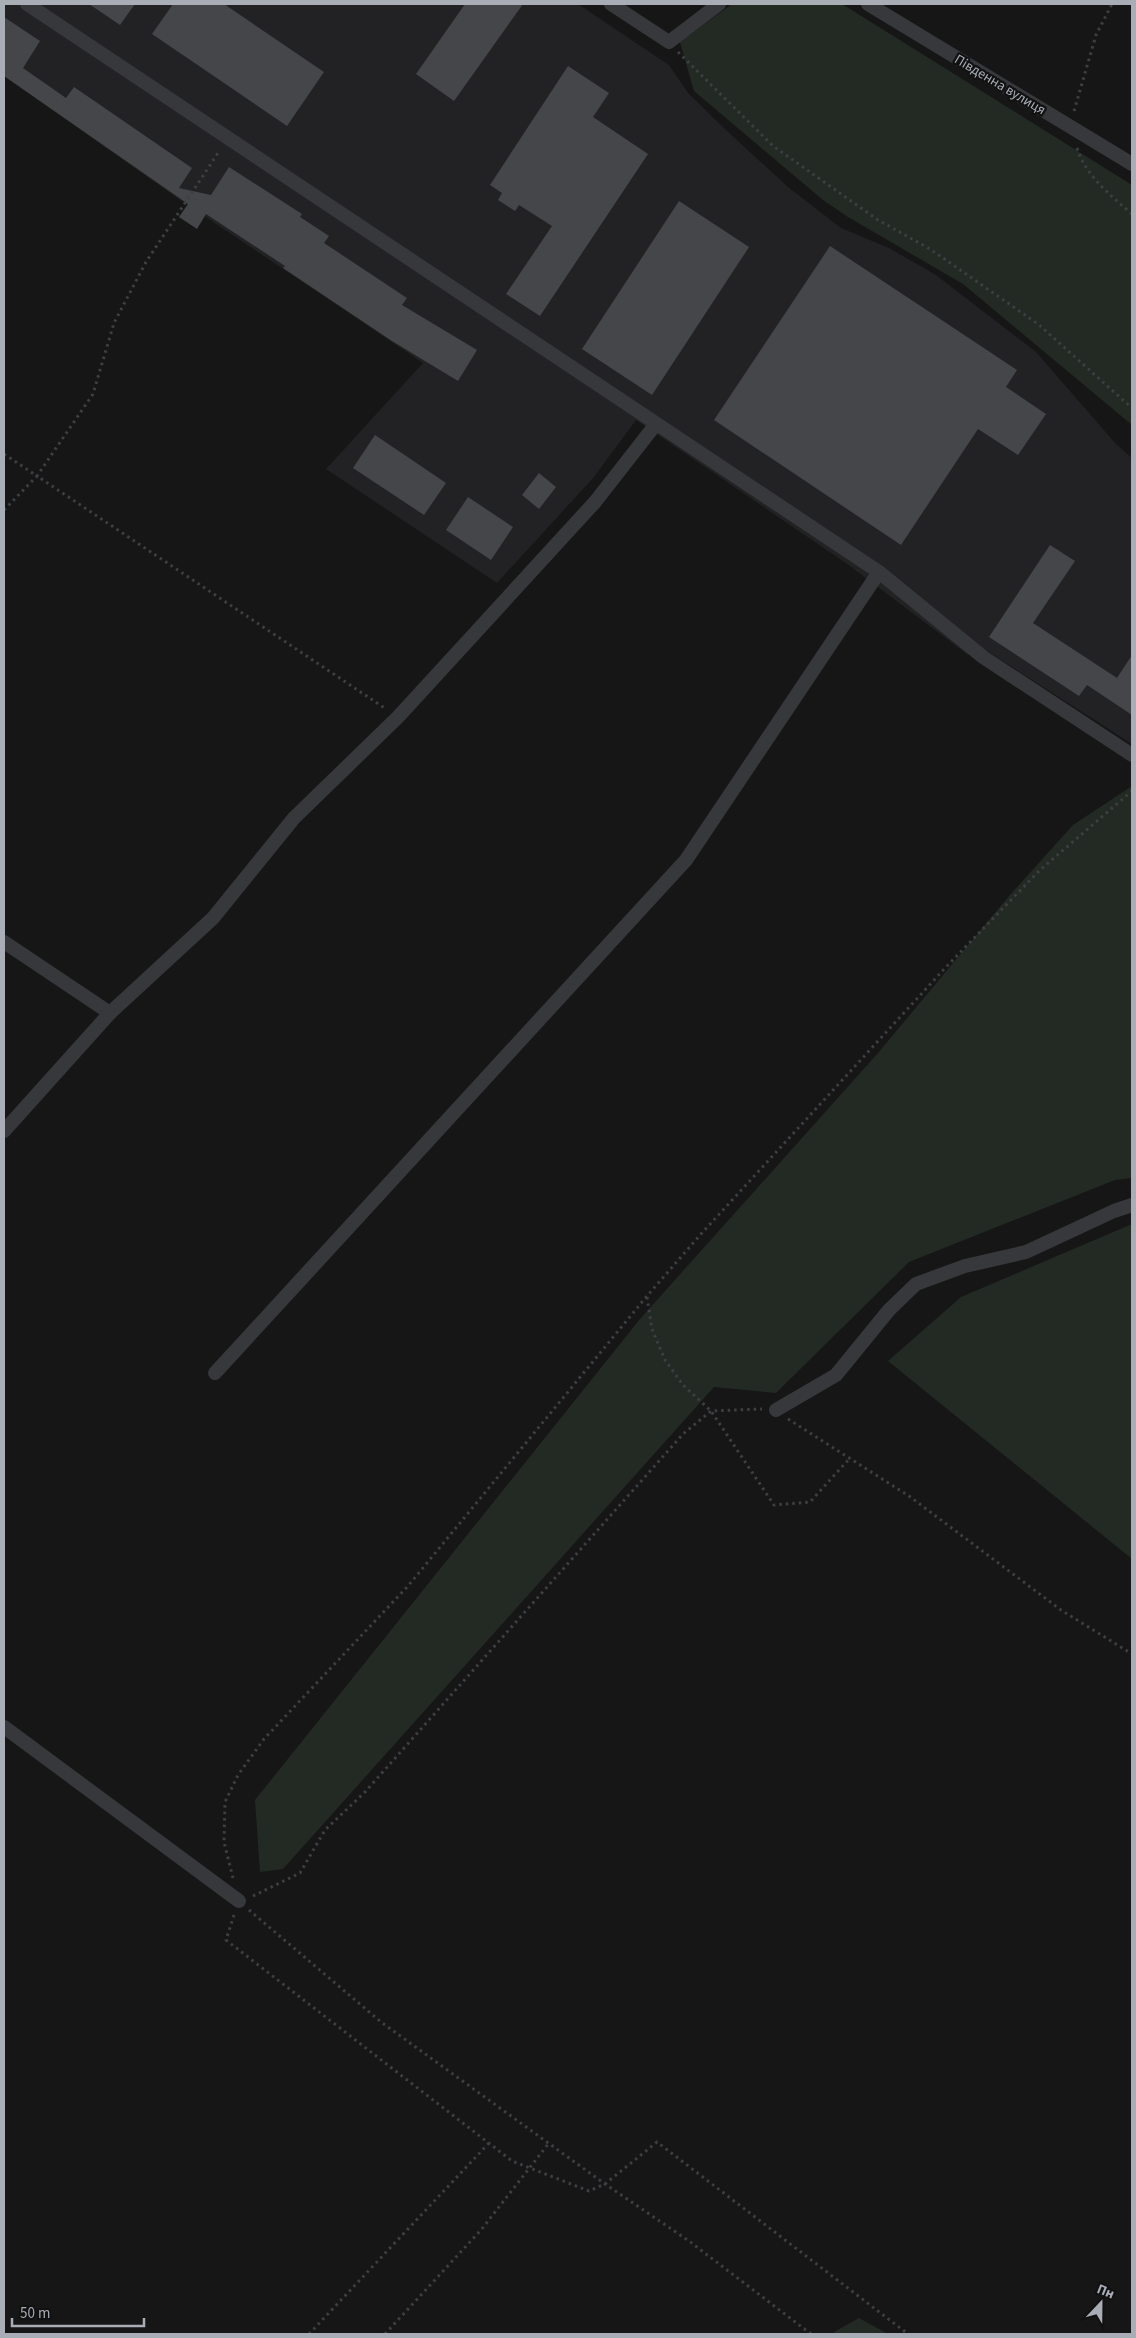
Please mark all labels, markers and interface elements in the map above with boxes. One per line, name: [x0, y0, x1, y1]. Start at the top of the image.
street label: Південна вулиця: [951, 50, 1049, 120]
north arrow: [1076, 2278, 1126, 2328]
text: Пн: [1094, 2279, 1117, 2304]
scale bar: [12, 2296, 145, 2328]
text: 50 m: [20, 2303, 50, 2324]

